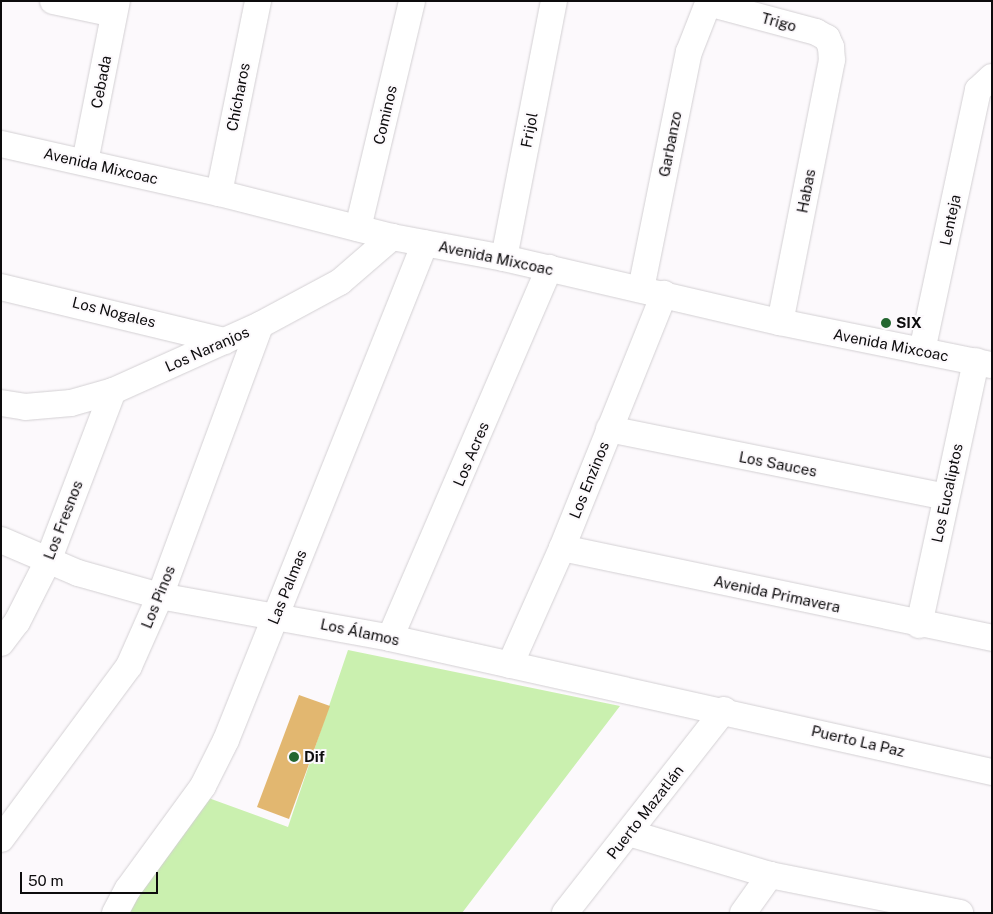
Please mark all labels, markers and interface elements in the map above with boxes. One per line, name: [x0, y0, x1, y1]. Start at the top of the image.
street label: Trigo: [760, 9, 798, 35]
street label: Cebada: [87, 54, 115, 110]
street label: Chícharos: [223, 61, 253, 133]
street label: Cominos: [369, 84, 401, 146]
street label: Garbanzo: [655, 110, 685, 178]
street label: Frijol: [517, 111, 541, 149]
street label: Avenida Mixcoac: [42, 144, 160, 188]
street label: Habas: [793, 167, 819, 215]
street label: Lenteja: [936, 193, 964, 247]
street label: Avenida Mixcoac: [437, 237, 555, 279]
street label: Los Nogales: [70, 293, 158, 331]
place label: SIX: [896, 314, 922, 332]
marker: SIX: [880, 317, 892, 329]
street label: Los Naranjos: [162, 322, 252, 376]
street label: Avenida Mixcoac: [832, 325, 950, 365]
street label: Los Acres: [449, 419, 493, 489]
street label: Los Enzinos: [565, 439, 613, 521]
street label: Los Eucaliptos: [928, 442, 966, 544]
street label: Los Sauces: [737, 448, 819, 480]
street label: Los Fresnos: [40, 478, 86, 562]
street label: Las Palmas: [264, 547, 310, 627]
street label: Los Pinos: [137, 563, 179, 631]
street label: Avenida Primavera: [712, 572, 842, 616]
street label: Los Álamos: [319, 615, 401, 649]
street label: Puerto La Paz: [810, 722, 906, 760]
place label: Dif: [304, 748, 325, 766]
marker: Dif: [288, 751, 300, 763]
street label: Puerto Mazatlán: [603, 761, 687, 863]
scale bar: [22, 862, 160, 894]
text: 50 m: [28, 872, 63, 889]

